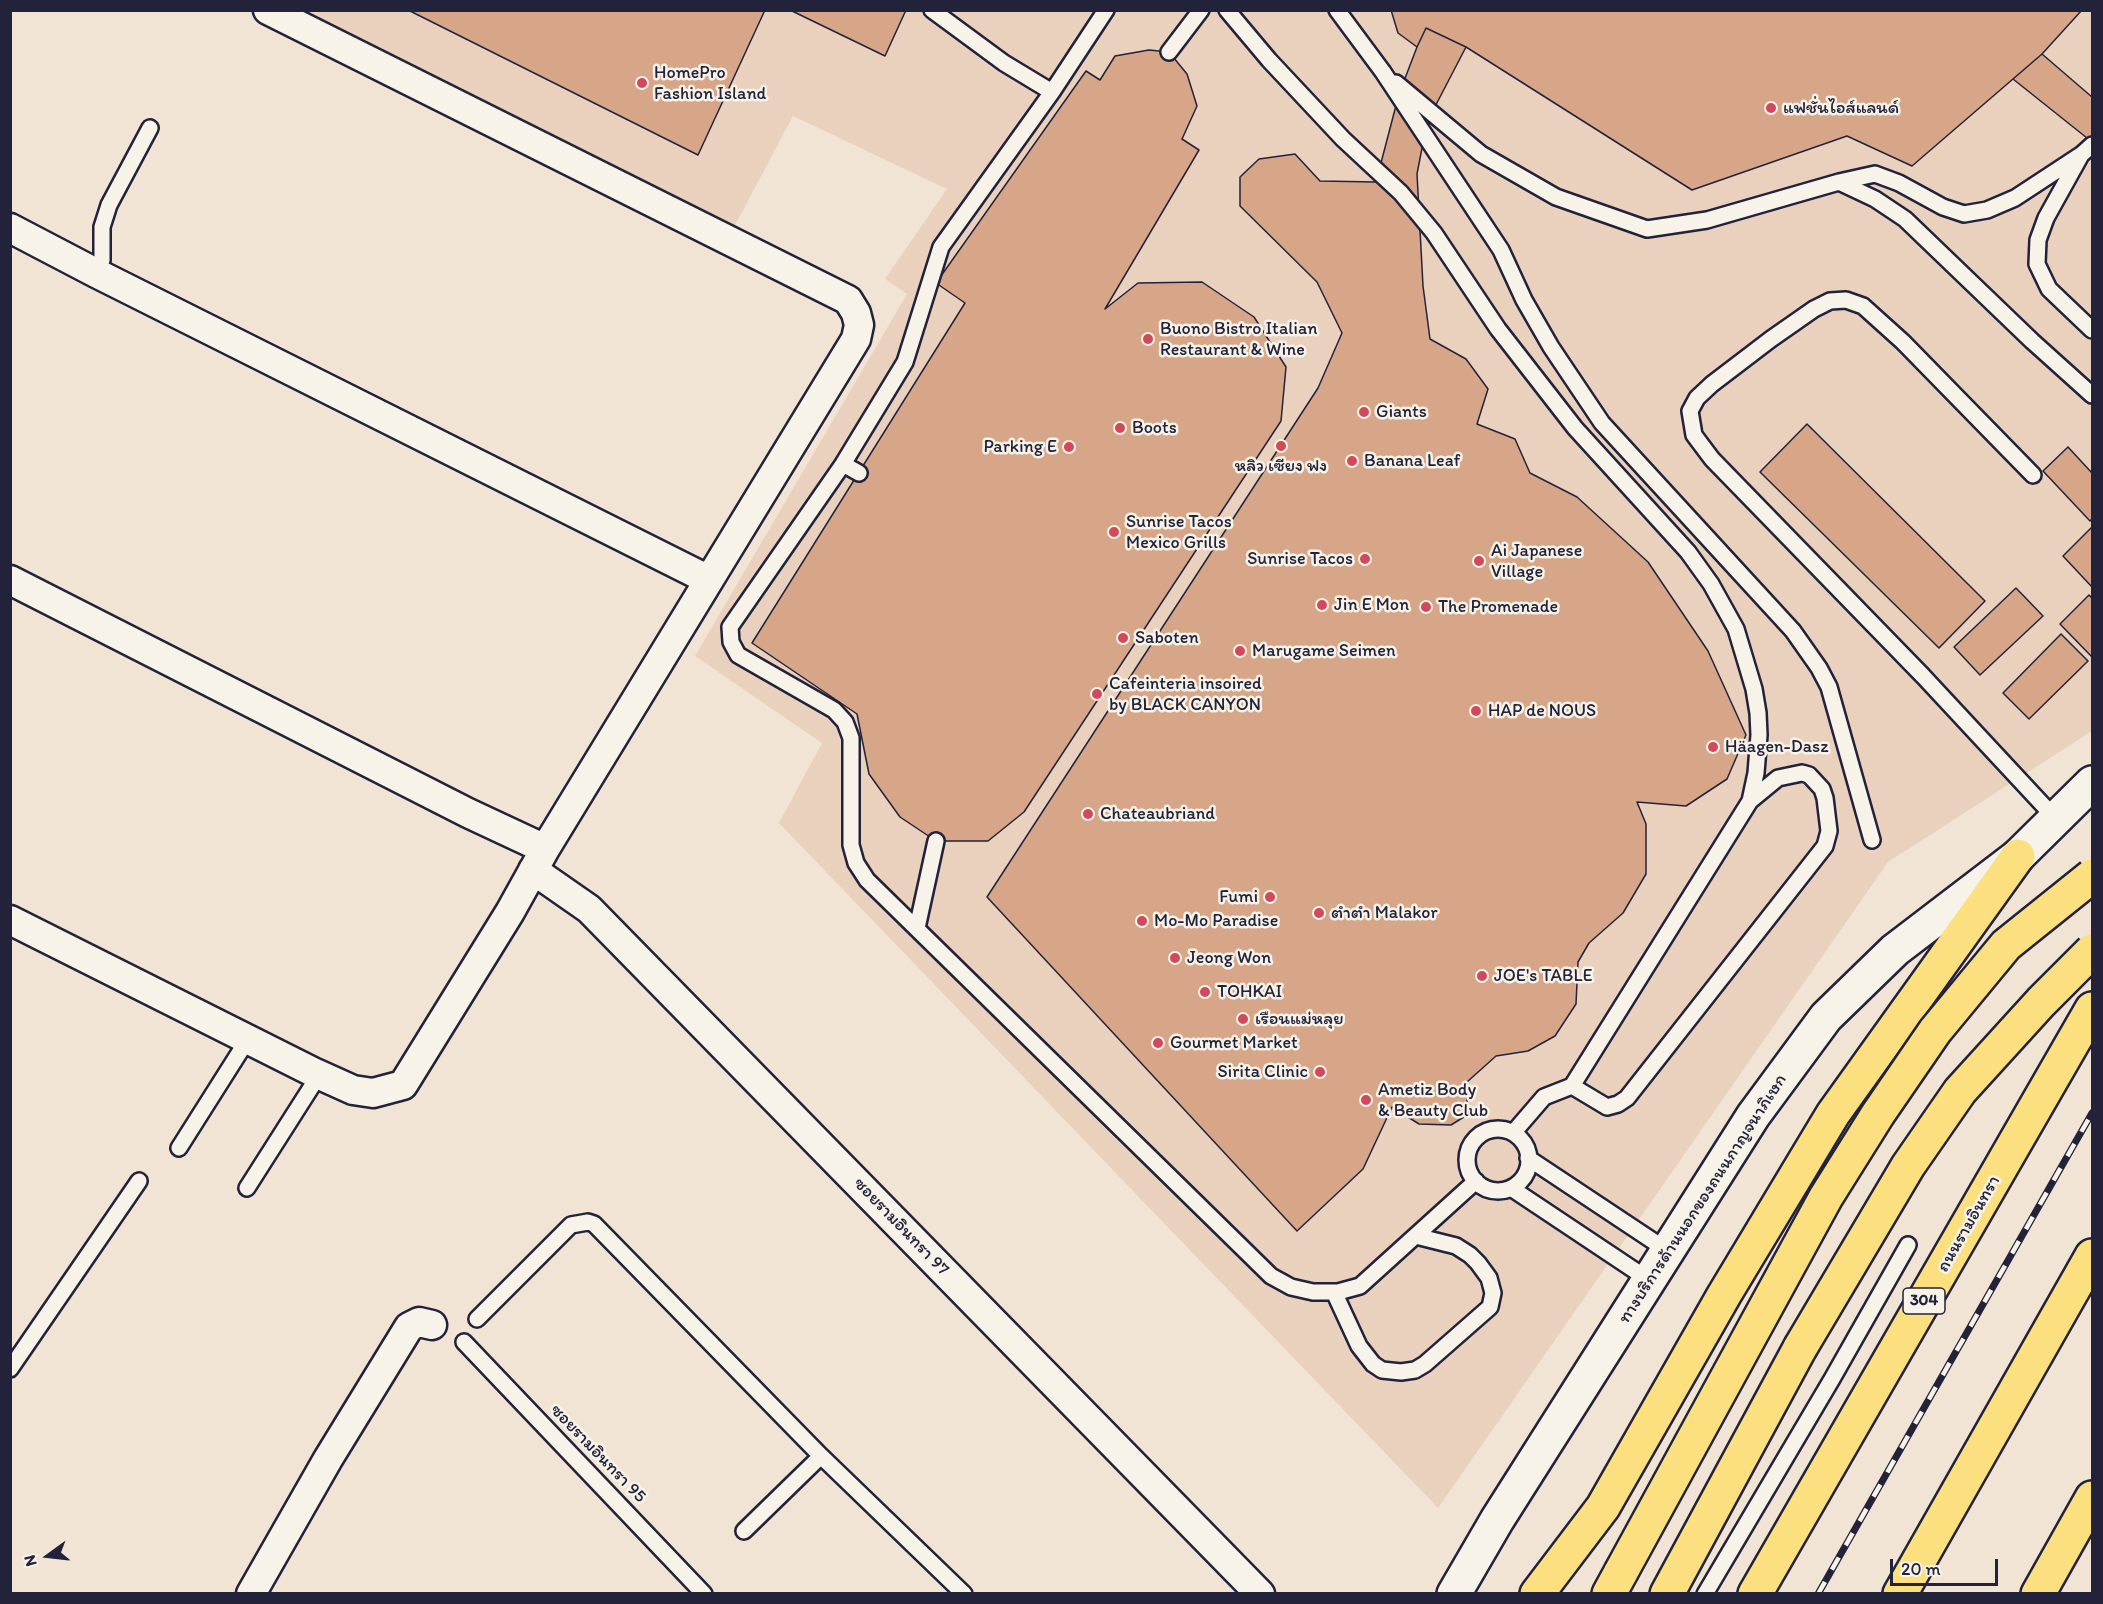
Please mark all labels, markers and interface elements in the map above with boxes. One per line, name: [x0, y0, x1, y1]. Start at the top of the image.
place label: HomePro Fashion Island: [654, 62, 767, 104]
marker: HomePro Fashion Island: [635, 76, 649, 90]
place label: แฟชั่นไอส์แลนด์: [1783, 97, 1899, 119]
marker: แฟชั่นไอส์แลนด์: [1764, 101, 1778, 115]
place label: Buono Bistro Italian Restaurant & Wine: [1160, 318, 1318, 360]
marker: Buono Bistro Italian Restaurant & Wine: [1141, 332, 1155, 346]
place label: Giants: [1376, 401, 1427, 423]
marker: Giants: [1357, 405, 1371, 419]
place label: Boots: [1132, 417, 1177, 439]
marker: Boots: [1113, 421, 1127, 435]
place label: Parking E: [984, 436, 1057, 458]
marker: หลิว เซียง ฟง: [1274, 439, 1288, 453]
marker: Parking E: [1062, 440, 1076, 454]
place label: Banana Leaf: [1364, 450, 1460, 472]
marker: Banana Leaf: [1345, 454, 1359, 468]
place label: หลิว เซียง ฟง: [1235, 455, 1327, 477]
place label: Sunrise Tacos Mexico Grills: [1126, 511, 1232, 554]
marker: Sunrise Tacos Mexico Grills: [1107, 525, 1121, 539]
place label: Ai Japanese Village: [1491, 540, 1582, 582]
place label: Sunrise Tacos: [1247, 548, 1353, 570]
marker: Sunrise Tacos: [1358, 552, 1372, 566]
marker: Ai Japanese Village: [1472, 554, 1486, 568]
place label: Jin E Mon: [1334, 594, 1409, 616]
place label: The Promenade: [1438, 596, 1558, 618]
marker: Jin E Mon: [1315, 598, 1329, 612]
marker: The Promenade: [1419, 600, 1433, 614]
place label: Saboten: [1135, 627, 1199, 649]
marker: Saboten: [1116, 631, 1130, 645]
place label: Marugame Seimen: [1252, 640, 1395, 662]
marker: Marugame Seimen: [1233, 644, 1247, 658]
place label: Cafeinteria insoired by BLACK CANYON: [1109, 673, 1262, 716]
marker: Cafeinteria insoired by BLACK CANYON: [1090, 687, 1104, 701]
place label: HAP de NOUS: [1488, 700, 1596, 722]
marker: HAP de NOUS: [1469, 704, 1483, 718]
place label: Häagen-Dasz: [1725, 736, 1829, 758]
marker: Häagen-Dasz: [1706, 740, 1720, 754]
place label: Chateaubriand: [1100, 803, 1215, 825]
marker: Chateaubriand: [1081, 807, 1095, 821]
place label: Fumi: [1219, 886, 1258, 908]
marker: Fumi: [1263, 890, 1277, 904]
place label: ตำตำ Malakor: [1331, 902, 1438, 924]
marker: ตำตำ Malakor: [1312, 906, 1326, 920]
place label: Mo-Mo Paradise: [1154, 910, 1278, 932]
marker: Mo-Mo Paradise: [1135, 914, 1149, 928]
place label: Jeong Won: [1187, 947, 1271, 969]
marker: Jeong Won: [1168, 951, 1182, 965]
place label: JOE's TABLE: [1494, 965, 1593, 987]
marker: JOE's TABLE: [1475, 969, 1489, 983]
place label: TOHKAI: [1217, 981, 1282, 1003]
marker: TOHKAI: [1198, 985, 1212, 999]
place label: เรือนแม่หลุย: [1255, 1008, 1343, 1030]
marker: เรือนแม่หลุย: [1236, 1012, 1250, 1026]
place label: Gourmet Market: [1170, 1032, 1298, 1054]
marker: Gourmet Market: [1151, 1036, 1165, 1050]
place label: Sirita Clinic: [1217, 1061, 1308, 1083]
marker: Sirita Clinic: [1313, 1065, 1327, 1079]
street label: ทางบริการด้านนอกของถนนกาญจนาภิเษก: [1614, 1070, 1792, 1328]
place label: Ametiz Body & Beauty Club: [1378, 1079, 1488, 1122]
marker: Ametiz Body & Beauty Club: [1359, 1093, 1373, 1107]
street label: ถนนรามอินทรา: [1933, 1172, 2005, 1276]
street label: ซอยรามอินทรา 97: [849, 1173, 953, 1281]
road number: 304: [1903, 1288, 1945, 1314]
street label: ซอยรามอินทรา 95: [546, 1400, 650, 1508]
north arrow: [18, 1526, 78, 1586]
scale bar: [1893, 1547, 2001, 1585]
text: N: [20, 1553, 41, 1568]
text: 20 m: [1901, 1558, 1941, 1580]

